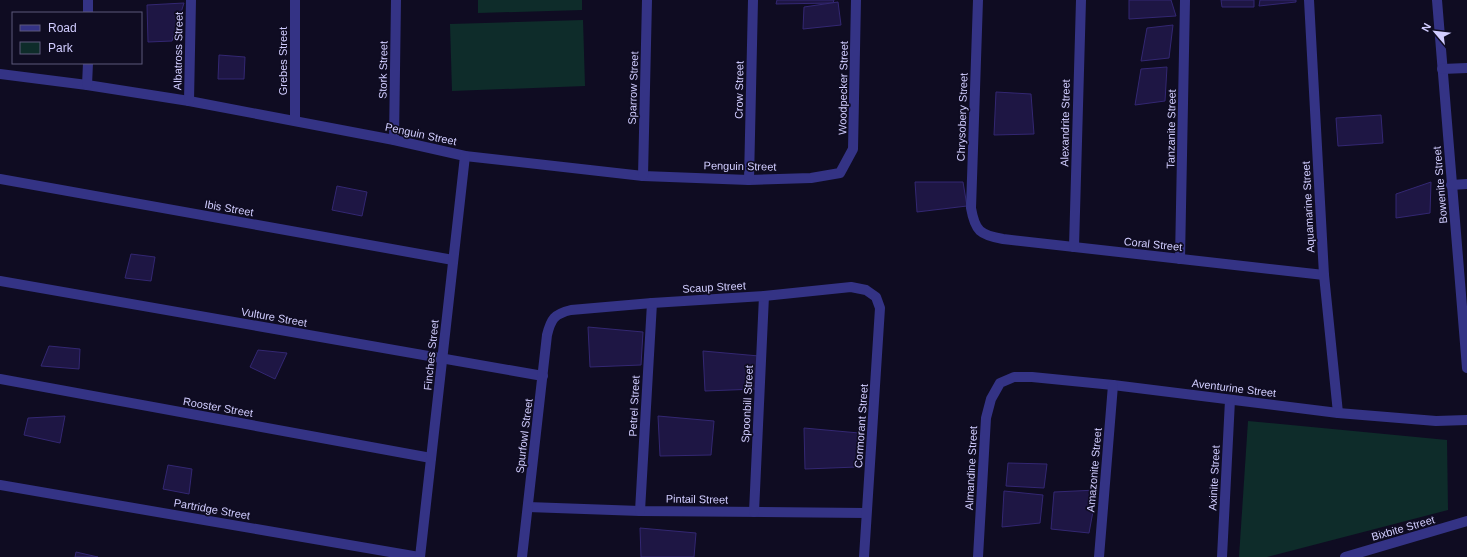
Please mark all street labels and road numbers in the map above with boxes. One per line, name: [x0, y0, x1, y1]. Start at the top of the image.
street label: Albatross Street: [171, 12, 185, 90]
street label: Grebes Street: [277, 27, 289, 95]
street label: Stork Street: [376, 41, 390, 99]
street label: Woodpecker Street: [836, 41, 850, 135]
street label: Sparrow Street: [626, 51, 640, 125]
street label: Crow Street: [732, 61, 746, 119]
street label: Chrysobery Street: [954, 72, 970, 162]
street label: Alexandrite Street: [1058, 79, 1072, 167]
street label: Tanzanite Street: [1164, 89, 1178, 169]
street label: Penguin Street: [384, 121, 458, 147]
street label: Bowenite Street: [1431, 146, 1449, 224]
street label: Penguin Street: [704, 159, 776, 173]
street label: Aquamarine Street: [1300, 161, 1316, 253]
street label: Ibis Street: [204, 198, 254, 218]
street label: Coral Street: [1123, 235, 1183, 253]
street label: Scaup Street: [682, 279, 746, 295]
street label: Vulture Street: [240, 305, 308, 329]
street label: Finches Street: [421, 319, 441, 391]
street label: Spoonbill Street: [739, 365, 755, 443]
street label: Petrel Street: [626, 375, 642, 437]
street label: Aventurine Street: [1191, 377, 1277, 399]
street label: Cormorant Street: [852, 383, 870, 469]
street label: Rooster Street: [182, 395, 254, 419]
street label: Spurfowl Street: [513, 398, 535, 474]
street label: Almandine Street: [963, 426, 979, 510]
street label: Amazonite Street: [1084, 427, 1104, 513]
street label: Axinite Street: [1206, 445, 1222, 511]
street label: Pintail Street: [666, 492, 728, 506]
street label: Partridge Street: [173, 496, 251, 522]
street label: Bixbite Street: [1370, 513, 1436, 543]

